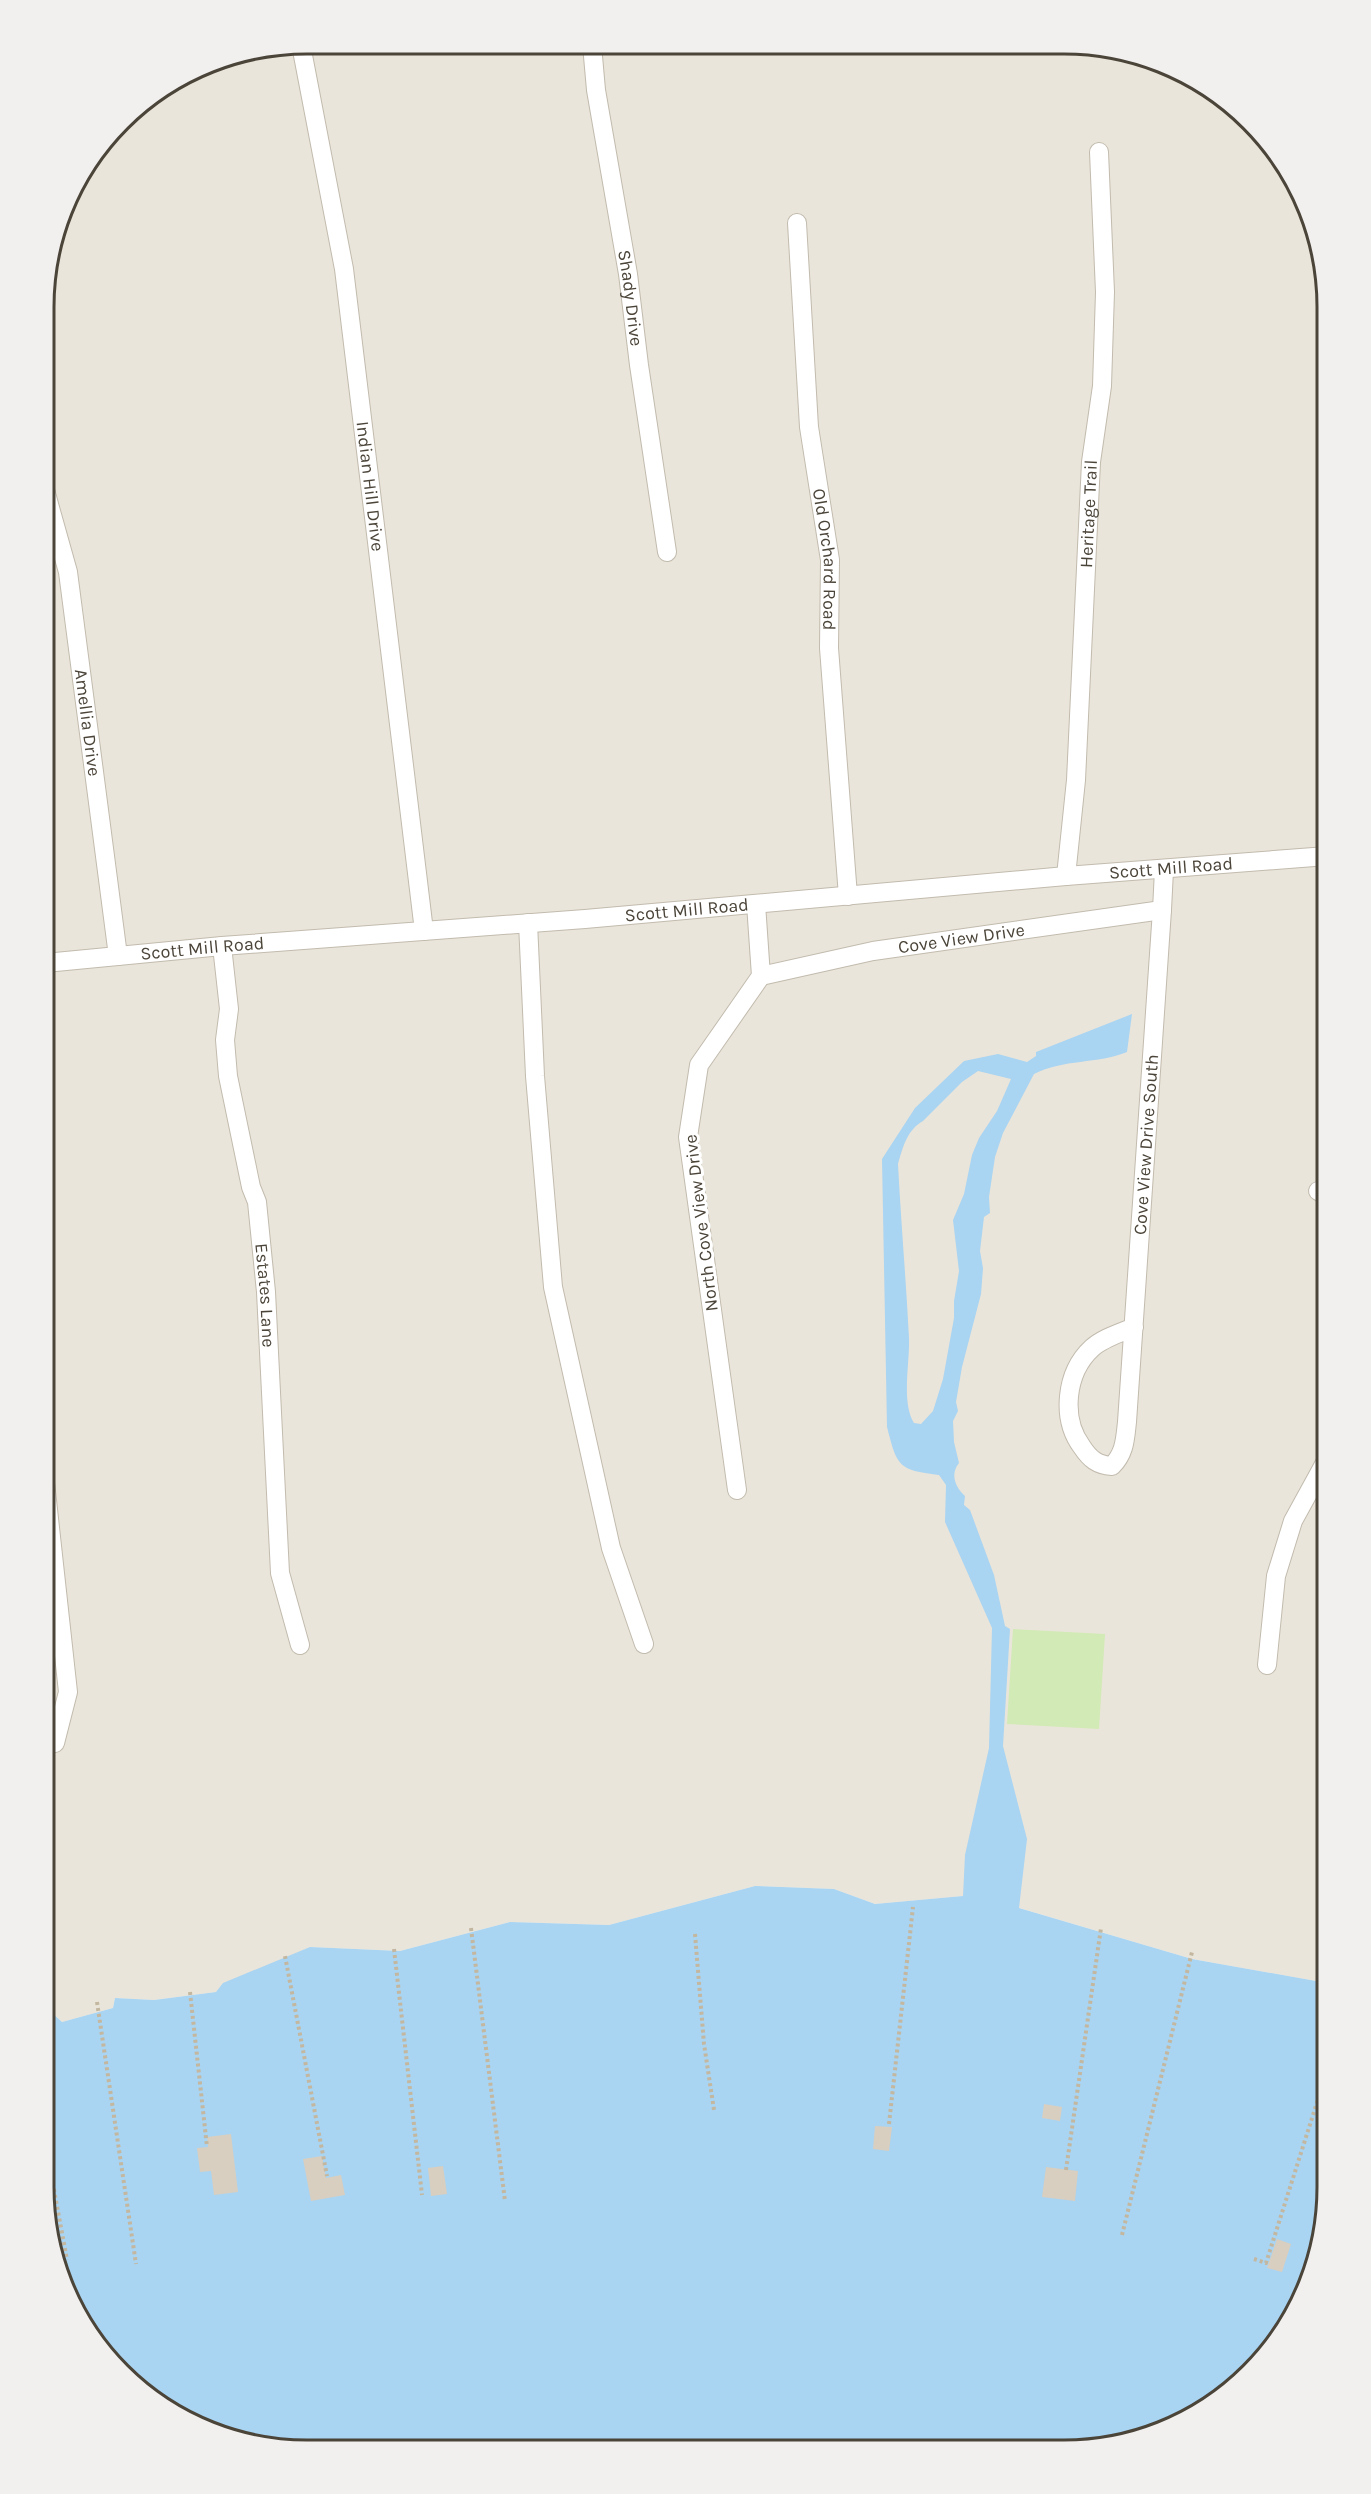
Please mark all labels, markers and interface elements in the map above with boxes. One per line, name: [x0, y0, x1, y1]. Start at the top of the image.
street label: Shady Drive: [613, 248, 648, 347]
street label: Indian Hill Drive: [351, 420, 389, 553]
street label: Heritage Trail: [1075, 459, 1102, 568]
street label: Old Orchard Road: [808, 487, 841, 631]
street label: Amellia Drive: [70, 668, 105, 778]
street label: Scott Mill Road: [1108, 852, 1234, 884]
street label: Scott Mill Road: [624, 893, 750, 926]
street label: Cove View Drive: [897, 919, 1026, 958]
street label: Scott Mill Road: [139, 932, 265, 965]
street label: Cove View Drive South: [1129, 1053, 1163, 1236]
street label: North Cove View Drive: [679, 1133, 723, 1313]
street label: Estates Lane: [250, 1242, 280, 1348]

